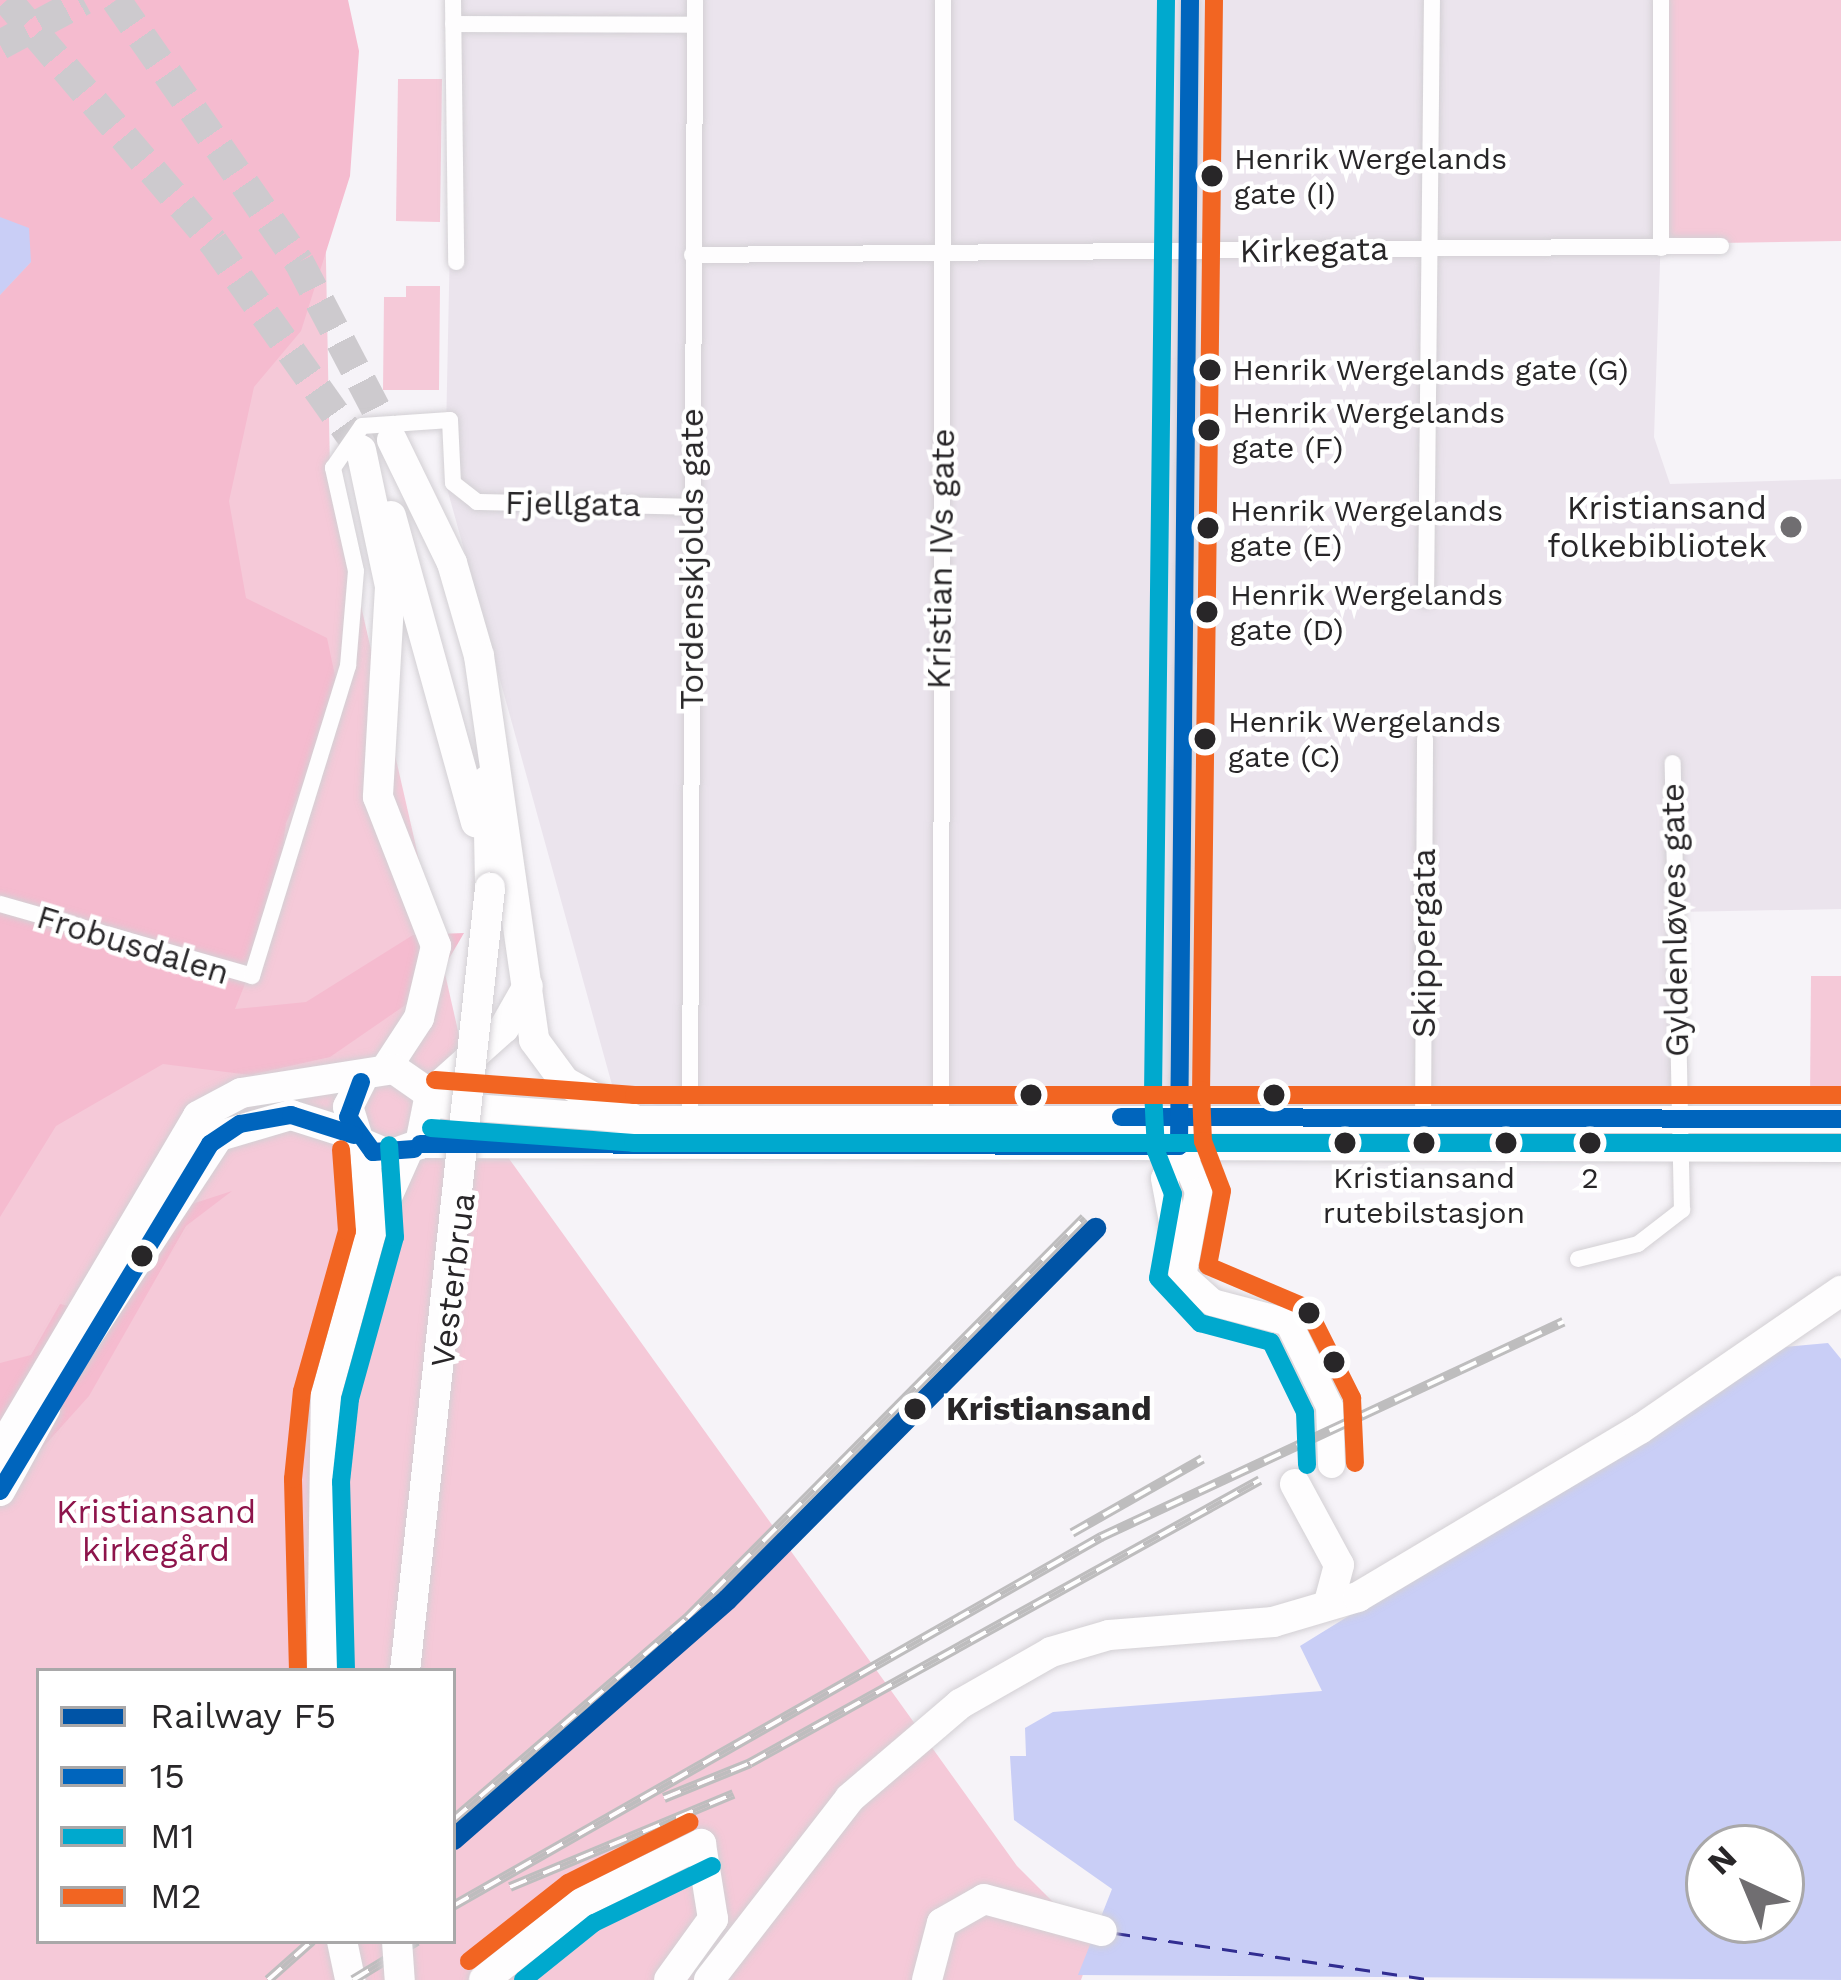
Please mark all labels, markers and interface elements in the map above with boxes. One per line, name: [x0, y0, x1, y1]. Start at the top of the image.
place label: Henrik Wergelands gate (I): [1234, 141, 1508, 212]
marker: Henrik Wergelands gate (I): [1201, 165, 1223, 187]
street label: Kirkegata: [1239, 229, 1389, 271]
place label: Henrik Wergelands gate (G): [1232, 352, 1630, 388]
marker: Henrik Wergelands gate (G): [1199, 359, 1221, 381]
place label: Henrik Wergelands gate (F): [1232, 395, 1506, 466]
street label: Tordenskjolds gate: [672, 408, 712, 710]
marker: Henrik Wergelands gate (F): [1198, 419, 1220, 441]
street label: Kristian IVs gate: [919, 428, 963, 690]
street label: Fjellgata: [505, 483, 641, 525]
place label: Kristiansand folkebibliotek: [1547, 488, 1767, 566]
place label: Henrik Wergelands gate (E): [1230, 493, 1504, 564]
marker: Kristiansand folkebibliotek: [1778, 514, 1804, 540]
marker: Henrik Wergelands gate (E): [1197, 517, 1219, 539]
place label: Henrik Wergelands gate (D): [1230, 577, 1504, 648]
marker: Henrik Wergelands gate (D): [1196, 601, 1218, 623]
place label: Henrik Wergelands gate (C): [1228, 704, 1502, 774]
marker: Henrik Wergelands gate (C): [1194, 728, 1216, 750]
street label: Gyldenløves gate: [1653, 783, 1697, 1057]
street label: Skippergata: [1404, 848, 1444, 1038]
street label: Frobusdalen: [32, 897, 234, 993]
unlabelled marker: [1020, 1084, 1042, 1106]
unlabelled marker: [1263, 1084, 1285, 1106]
unlabelled marker: [1334, 1132, 1356, 1154]
marker: Kristiansand rutebilstasjon: [1413, 1132, 1435, 1154]
unlabelled marker: [1495, 1132, 1517, 1154]
marker: 2: [1579, 1132, 1601, 1154]
place label: Kristiansand rutebilstasjon: [1323, 1160, 1525, 1230]
place label: 2: [1581, 1160, 1599, 1196]
street label: Vesterbrua: [423, 1190, 483, 1370]
unlabelled marker: [131, 1245, 153, 1267]
unlabelled marker: [1298, 1302, 1320, 1324]
unlabelled marker: [1323, 1351, 1345, 1373]
marker: Kristiansand: [894, 1388, 936, 1430]
place label: Kristiansand: [946, 1389, 1152, 1429]
park label: Kristiansand kirkegård: [56, 1492, 256, 1570]
legend: [36, 1668, 456, 1944]
text: Railway F5: [150, 1695, 336, 1737]
text: 15: [150, 1755, 185, 1797]
text: M1: [150, 1815, 195, 1857]
north arrow: [1685, 1824, 1805, 1944]
text: N: [1699, 1837, 1744, 1882]
text: M2: [150, 1875, 202, 1917]

